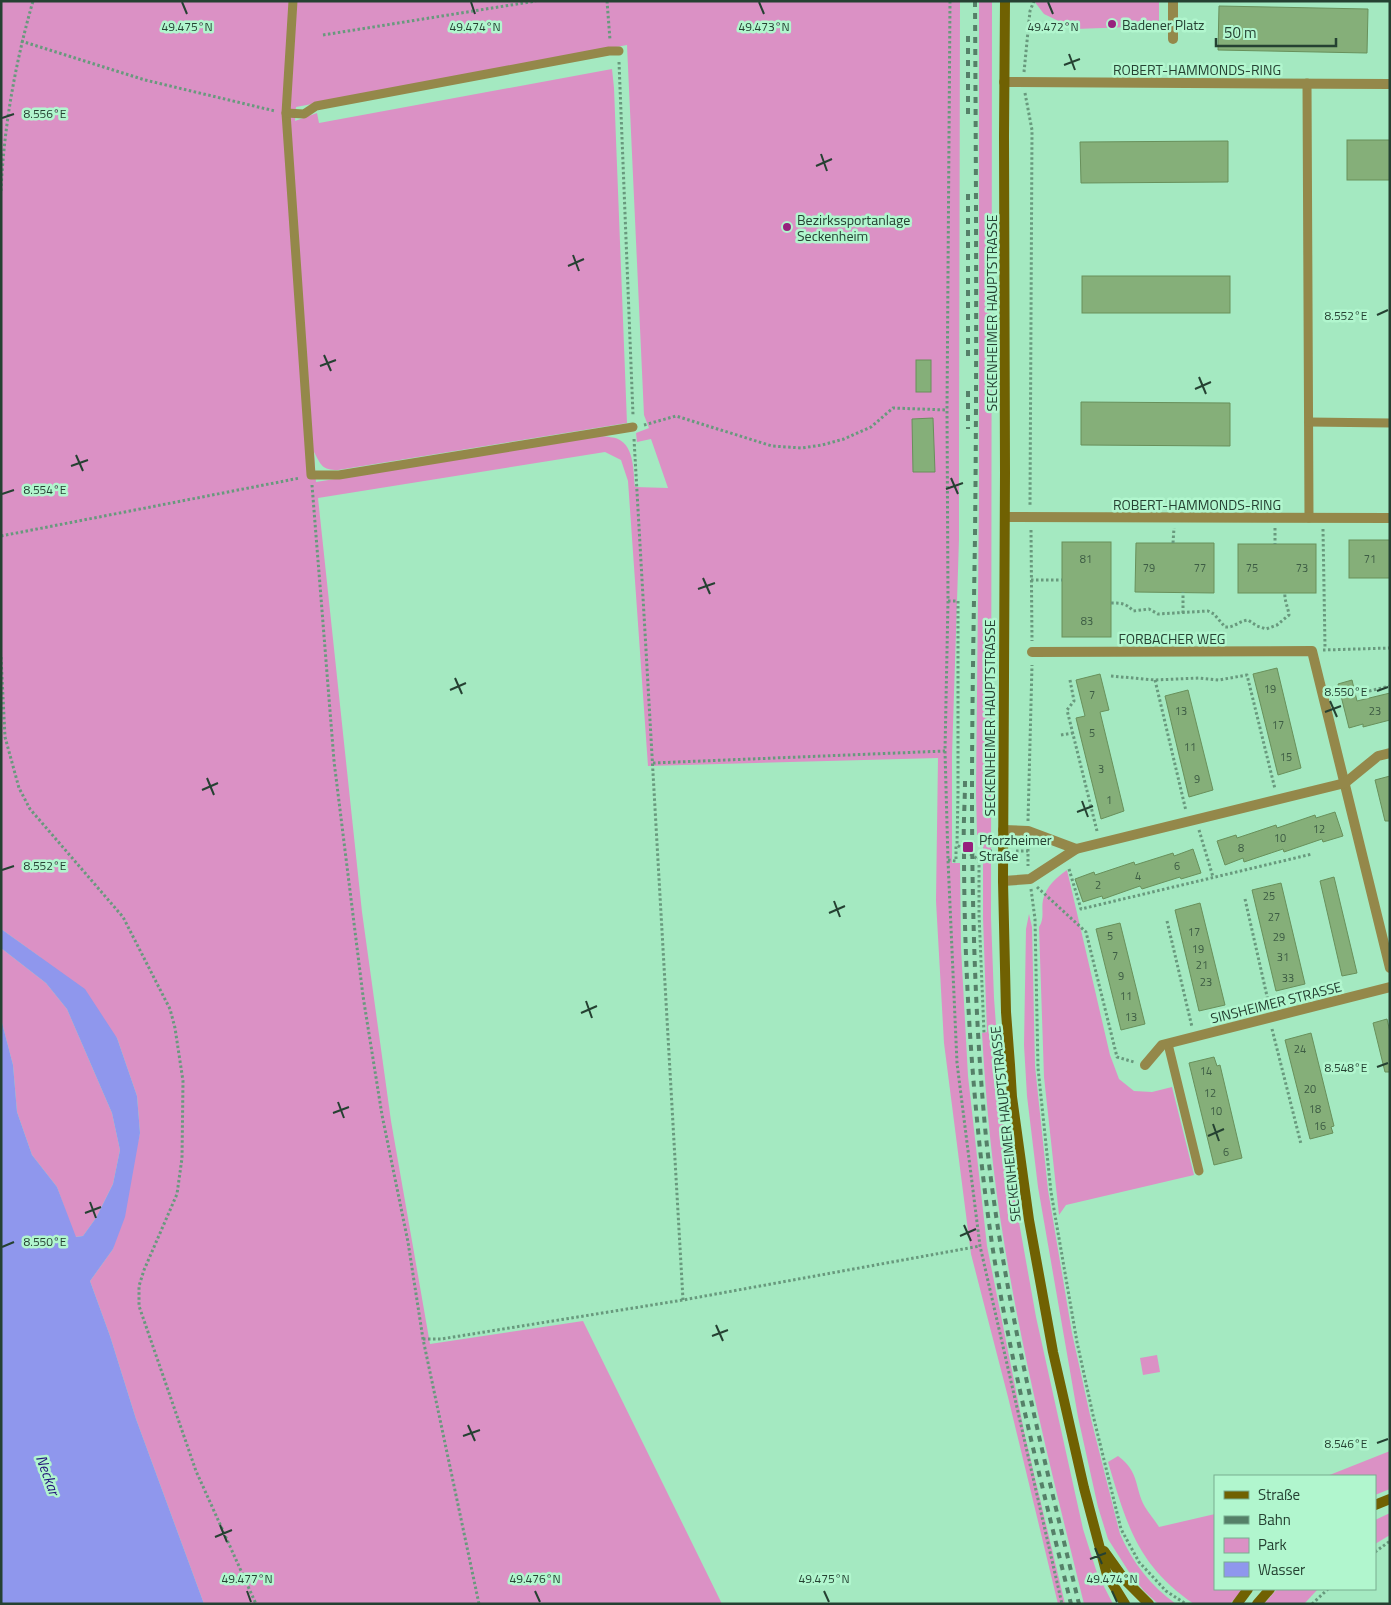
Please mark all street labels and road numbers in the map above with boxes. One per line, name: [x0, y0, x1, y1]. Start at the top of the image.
street label: ROBERT-HAMMONDS-RING: [1113, 59, 1281, 80]
street label: SECKENHEIMER HAUPTSTRASSE: [981, 214, 1002, 411]
street label: ROBERT-HAMMONDS-RING: [1113, 494, 1281, 515]
street label: SECKENHEIMER HAUPTSTRASSE: [979, 619, 1000, 816]
street label: FORBACHER WEG: [1119, 628, 1225, 649]
street label: SINSHEIMER STRASSE: [1208, 975, 1344, 1028]
street label: SECKENHEIMER HAUPTSTRASSE: [984, 1025, 1026, 1223]

